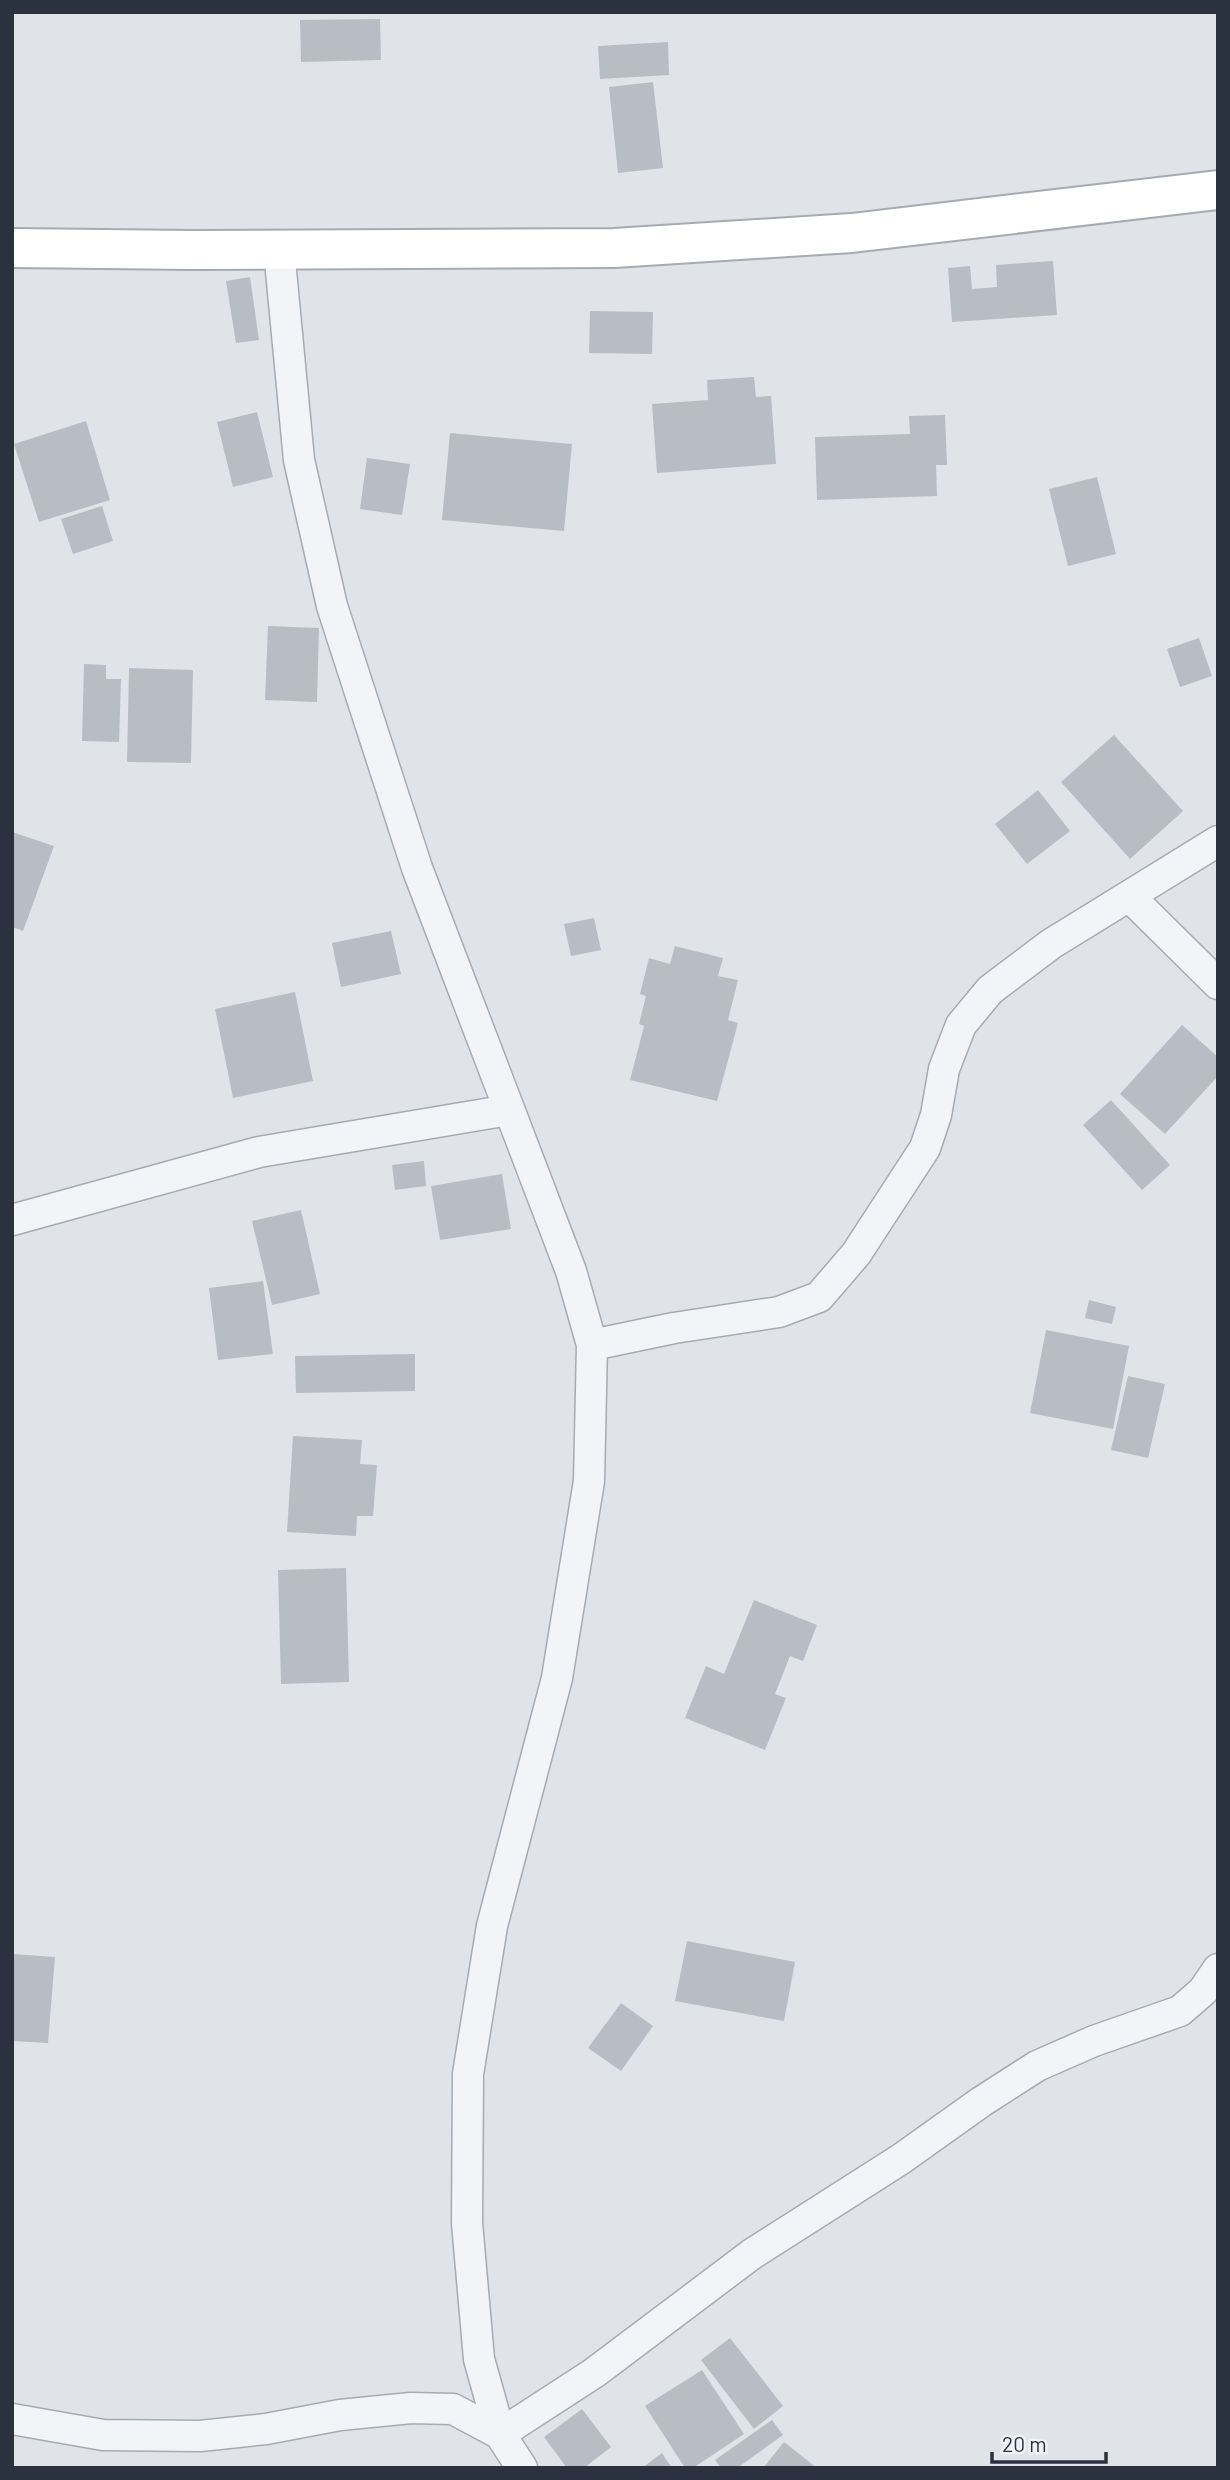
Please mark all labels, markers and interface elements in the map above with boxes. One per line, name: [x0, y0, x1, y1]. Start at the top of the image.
scale bar: [992, 2420, 1106, 2464]
text: 20 m: [1002, 2431, 1047, 2456]

